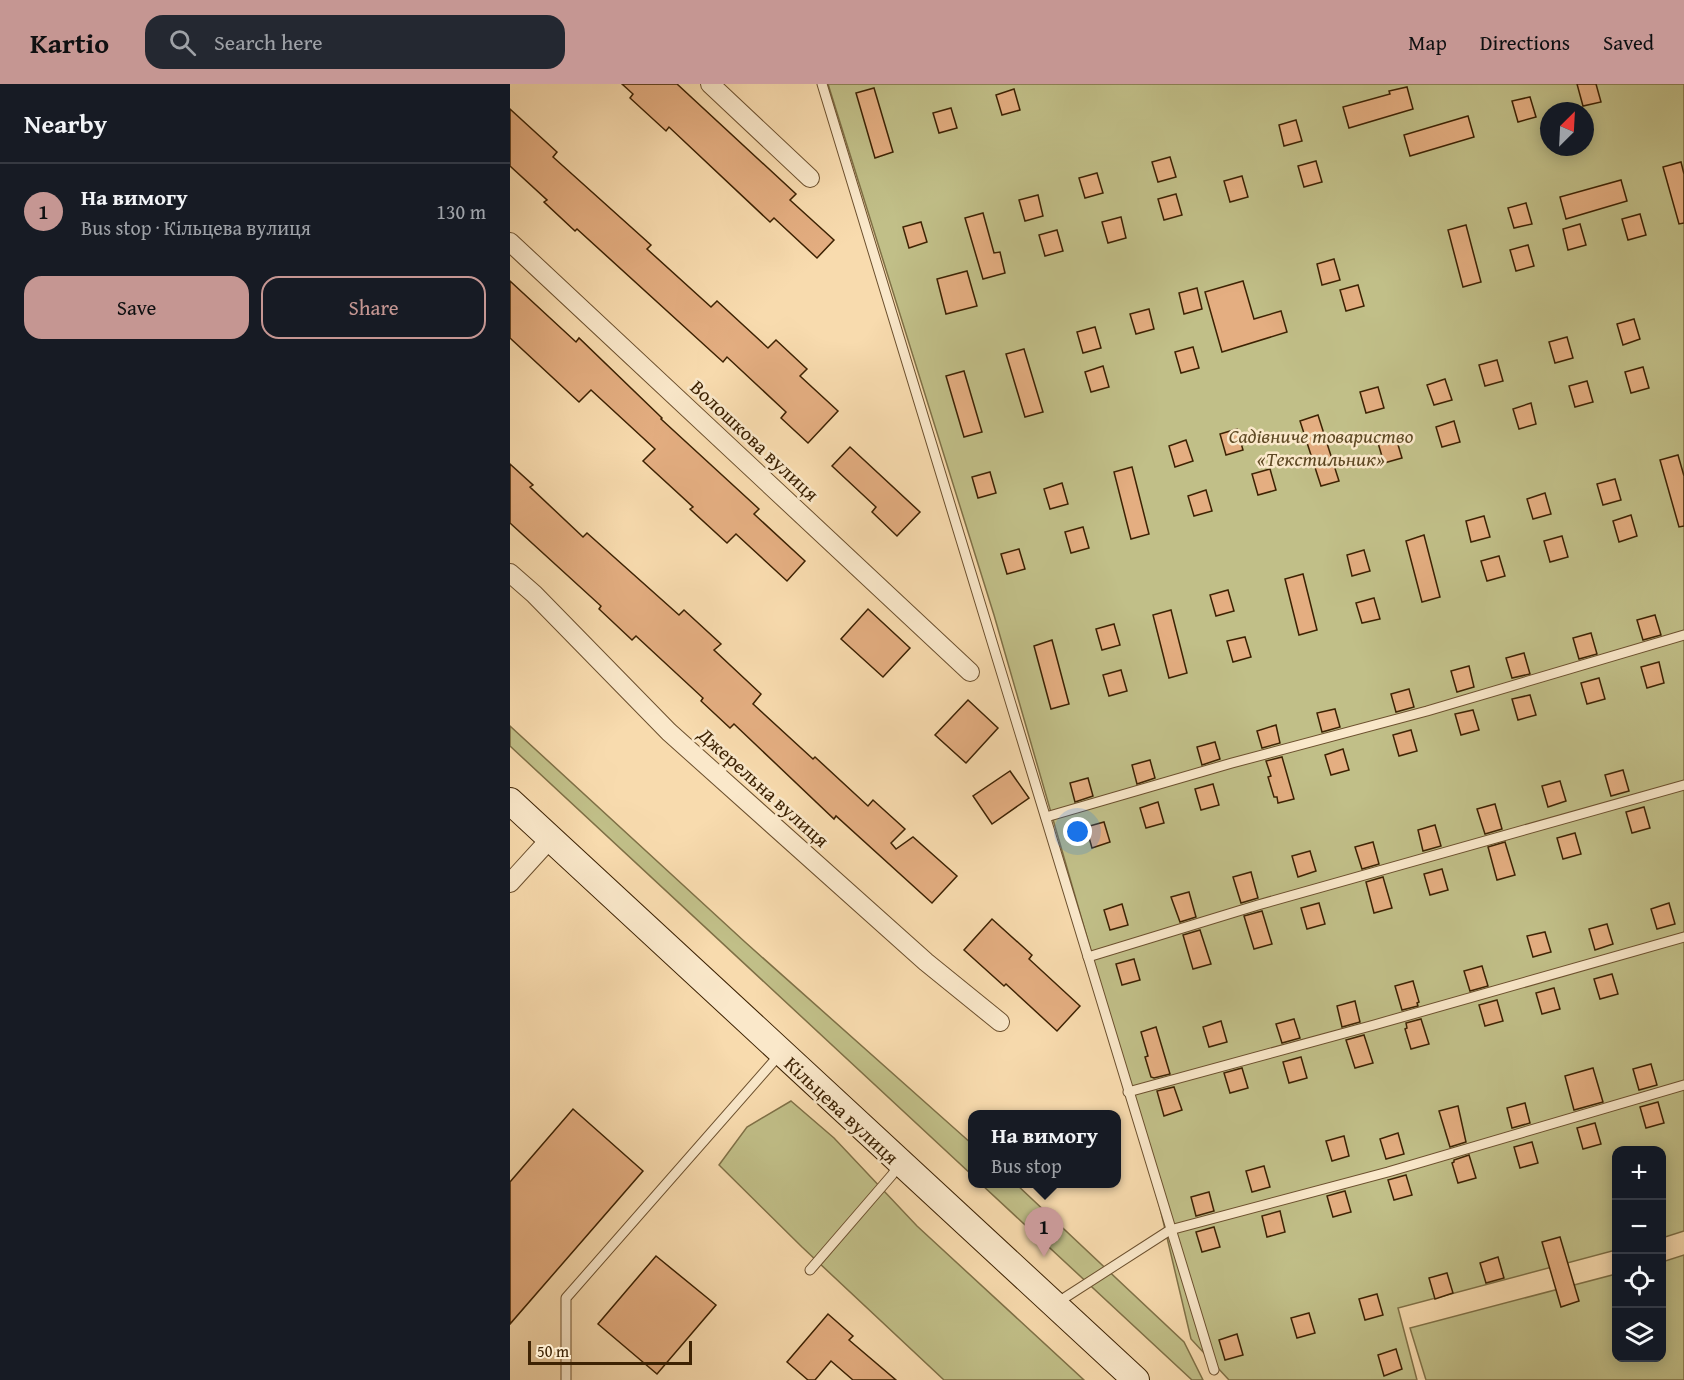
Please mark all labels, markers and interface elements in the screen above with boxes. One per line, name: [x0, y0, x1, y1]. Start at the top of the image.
search box: [145, 15, 565, 69]
text: Kartio: [30, 22, 109, 63]
icon: search: [166, 26, 199, 59]
text: Search here: [214, 26, 323, 58]
text: Map: [1408, 27, 1447, 58]
text: Directions: [1480, 27, 1570, 58]
text: Saved: [1603, 27, 1654, 58]
north arrow: [1540, 102, 1594, 156]
text: Nearby: [24, 104, 107, 143]
text: На вимогу: [81, 181, 188, 213]
text: 1: [38, 197, 49, 226]
text: 130 m: [436, 197, 486, 226]
text: Bus stop · Кільцева вулиця: [81, 213, 311, 242]
button: Save: [24, 276, 249, 339]
button: Share: [261, 276, 486, 339]
street label: Волошкова вулиця: [684, 373, 826, 507]
park label: Садівниче товариство «Текстильник»: [1229, 421, 1414, 473]
street label: Джерельна вулиця: [691, 720, 836, 854]
your location: [1063, 817, 1092, 846]
street label: Кільцева вулиця: [778, 1049, 906, 1171]
popup: [968, 1110, 1121, 1188]
text: На вимогу: [991, 1119, 1098, 1151]
map controls: [1612, 1146, 1666, 1362]
button: +: [1612, 1146, 1666, 1200]
text: Bus stop: [991, 1151, 1062, 1180]
button: −: [1612, 1200, 1666, 1254]
pin: 1: [1024, 1208, 1064, 1257]
button: locate: [1612, 1254, 1666, 1308]
button: layers: [1612, 1308, 1666, 1362]
scale bar: [528, 1338, 692, 1366]
text: 50 m: [537, 1339, 569, 1363]

